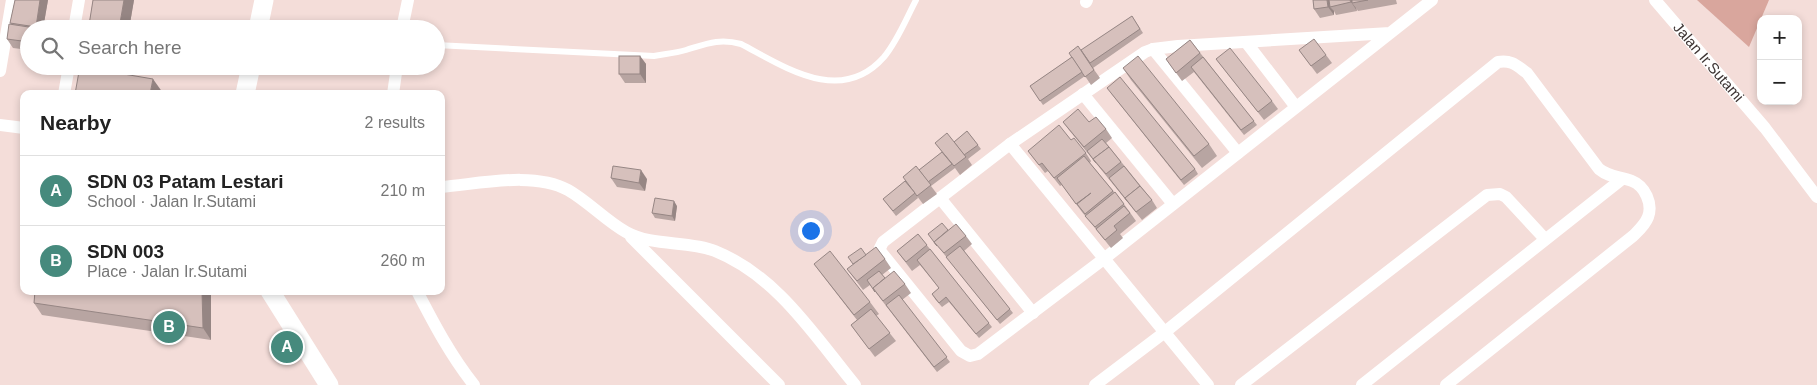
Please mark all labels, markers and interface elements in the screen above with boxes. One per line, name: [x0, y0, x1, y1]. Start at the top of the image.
map controls: [1757, 15, 1802, 105]
button: +: [1757, 15, 1802, 60]
street label: Jalan Ir.Sutami: [1670, 19, 1748, 105]
search box: [20, 20, 445, 75]
icon: search: [38, 34, 66, 62]
text: Search here: [78, 37, 182, 58]
button: −: [1757, 60, 1802, 105]
text: Nearby: [40, 111, 111, 134]
text: 2 results: [365, 114, 425, 131]
text: SDN 03 Patam Lestari: [87, 171, 283, 192]
text: A: [50, 182, 62, 199]
text: 210 m: [381, 182, 425, 199]
text: School · Jalan Ir.Sutami: [87, 193, 256, 210]
your location: [798, 218, 824, 244]
text: SDN 003: [87, 241, 164, 262]
text: B: [50, 252, 62, 269]
text: 260 m: [381, 252, 425, 269]
text: Place · Jalan Ir.Sutami: [87, 263, 247, 280]
pin: B: [153, 308, 185, 346]
pin: A: [271, 328, 303, 366]

